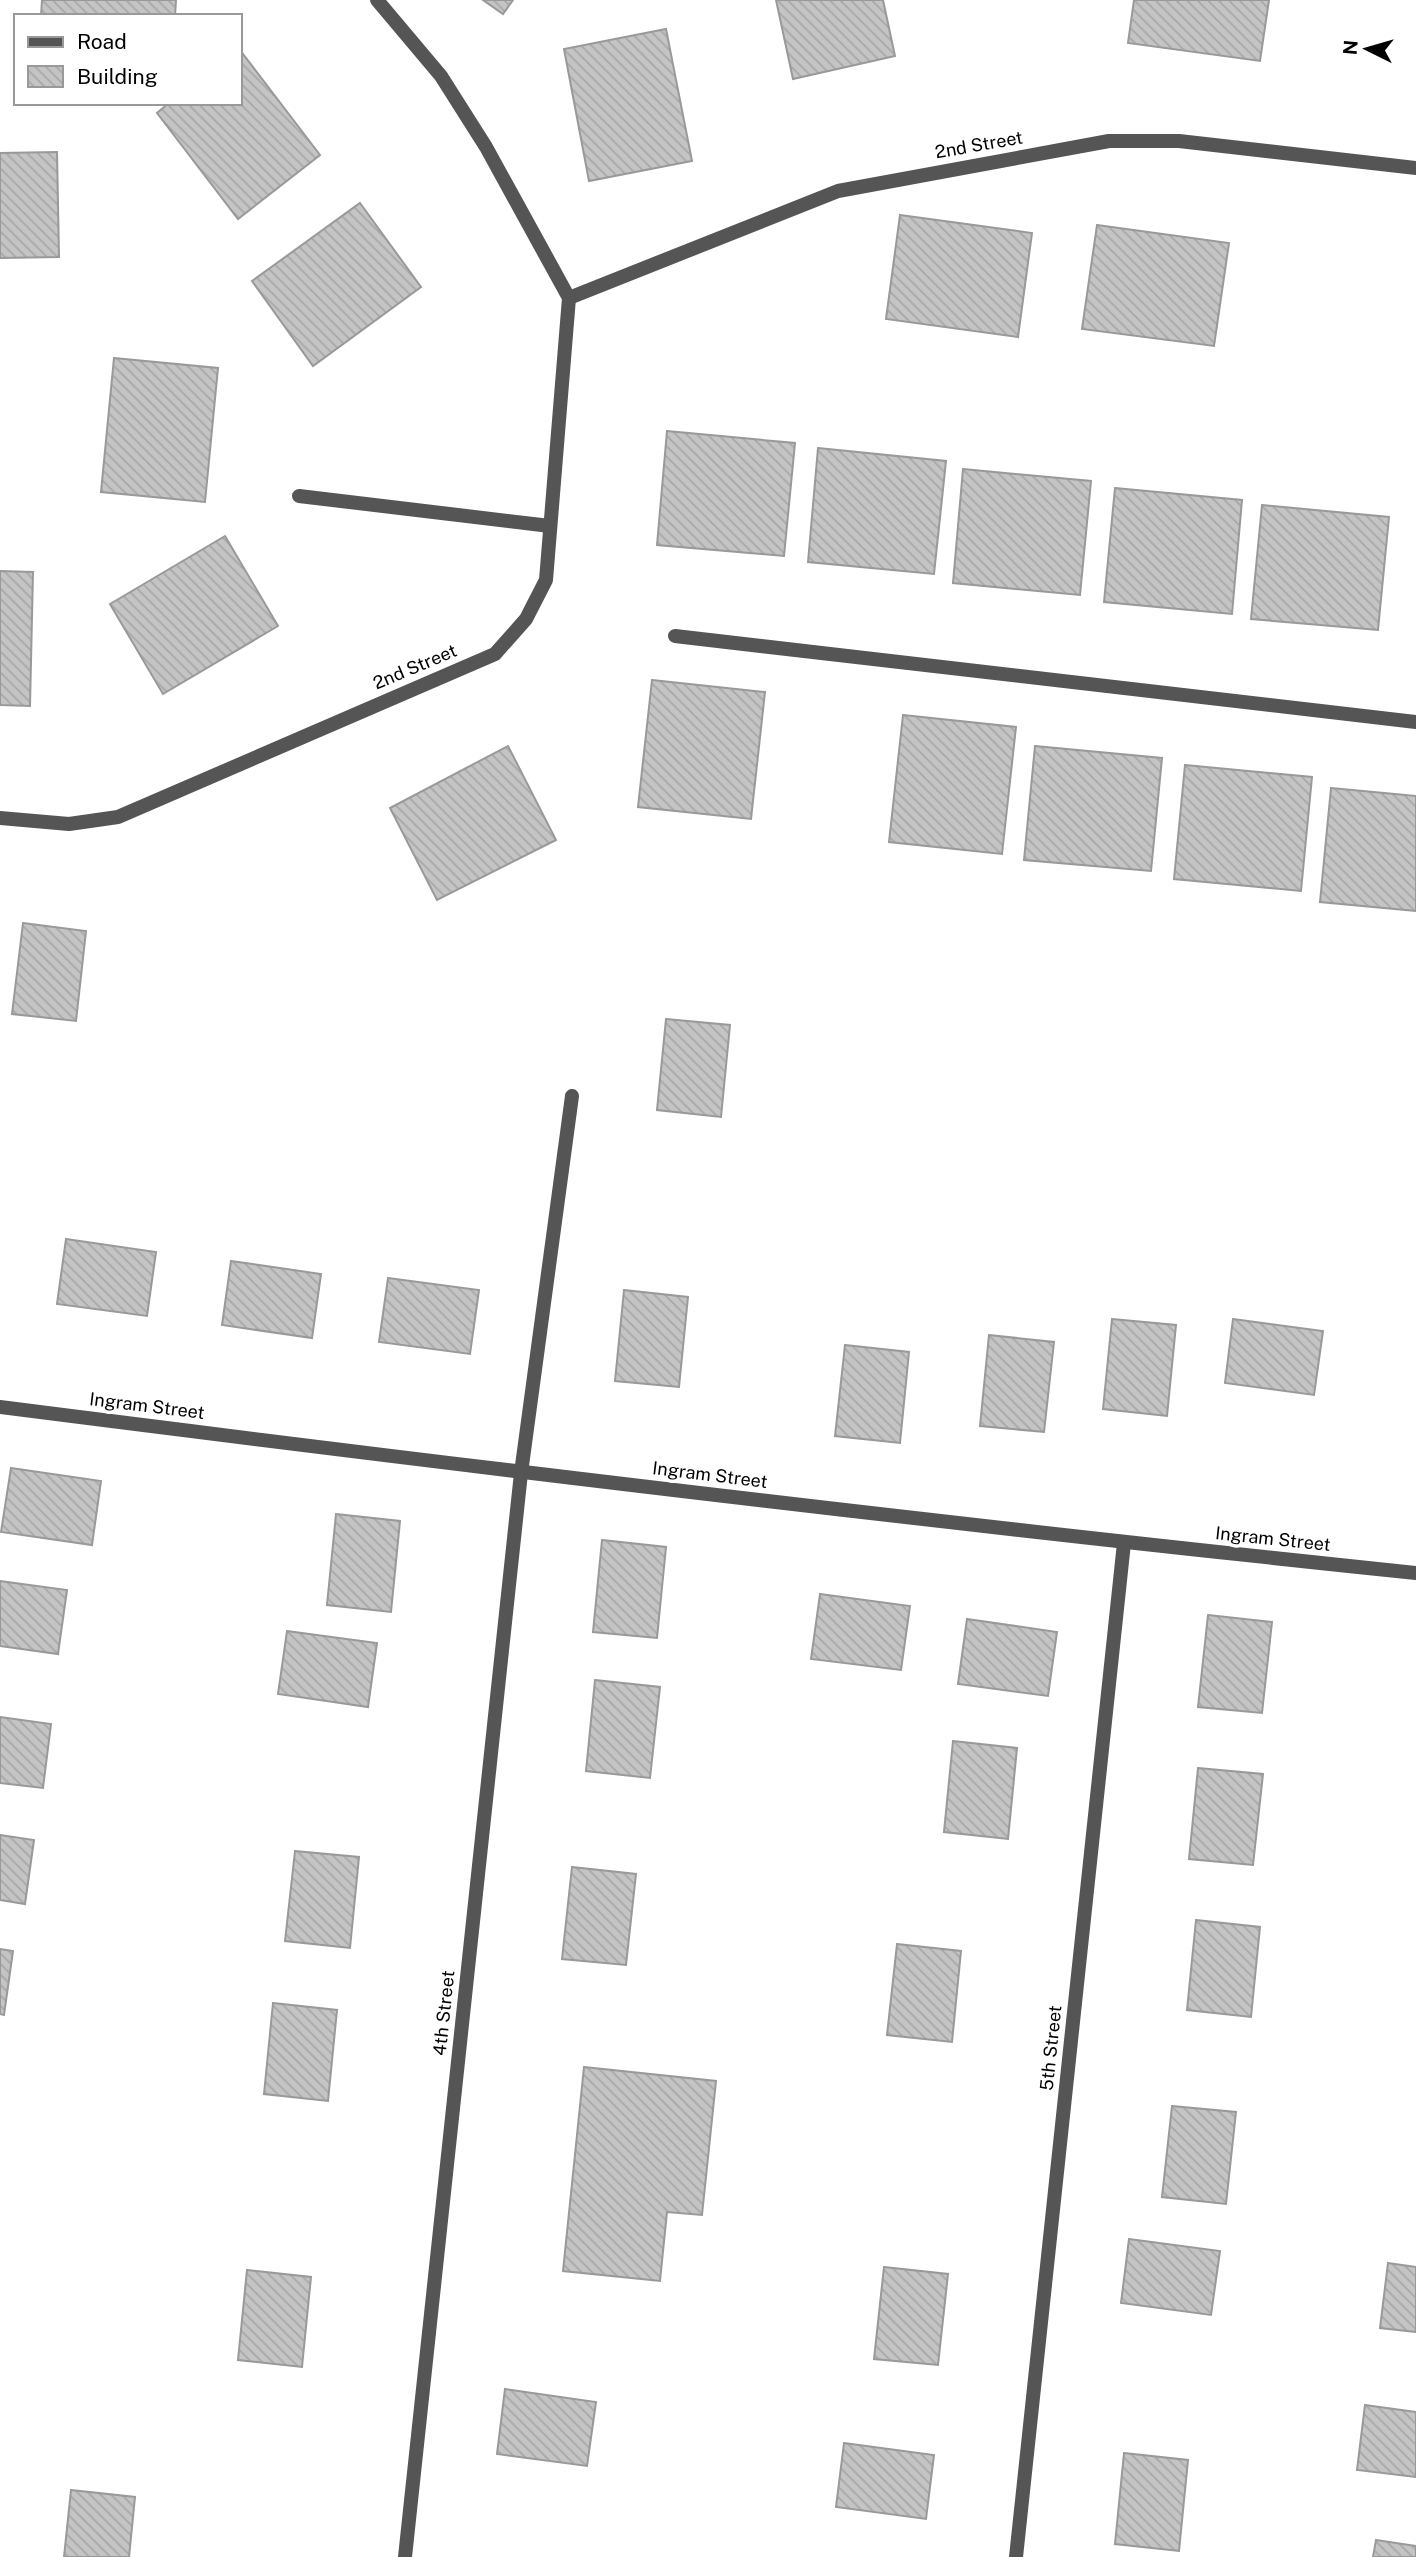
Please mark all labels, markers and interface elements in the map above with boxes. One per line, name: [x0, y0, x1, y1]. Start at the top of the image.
legend: [14, 14, 242, 105]
north arrow: [1332, 14, 1402, 84]
text: Road: [77, 29, 127, 54]
text: N: [1338, 39, 1362, 56]
text: Building: [77, 64, 158, 89]
street label: 2nd Street: [933, 126, 1024, 163]
street label: 2nd Street: [370, 640, 460, 694]
street label: Ingram Street: [88, 1388, 206, 1423]
street label: Ingram Street: [651, 1457, 769, 1492]
street label: Ingram Street: [1214, 1522, 1332, 1555]
street label: 4th Street: [429, 1969, 458, 2057]
street label: 5th Street: [1036, 2004, 1065, 2092]

